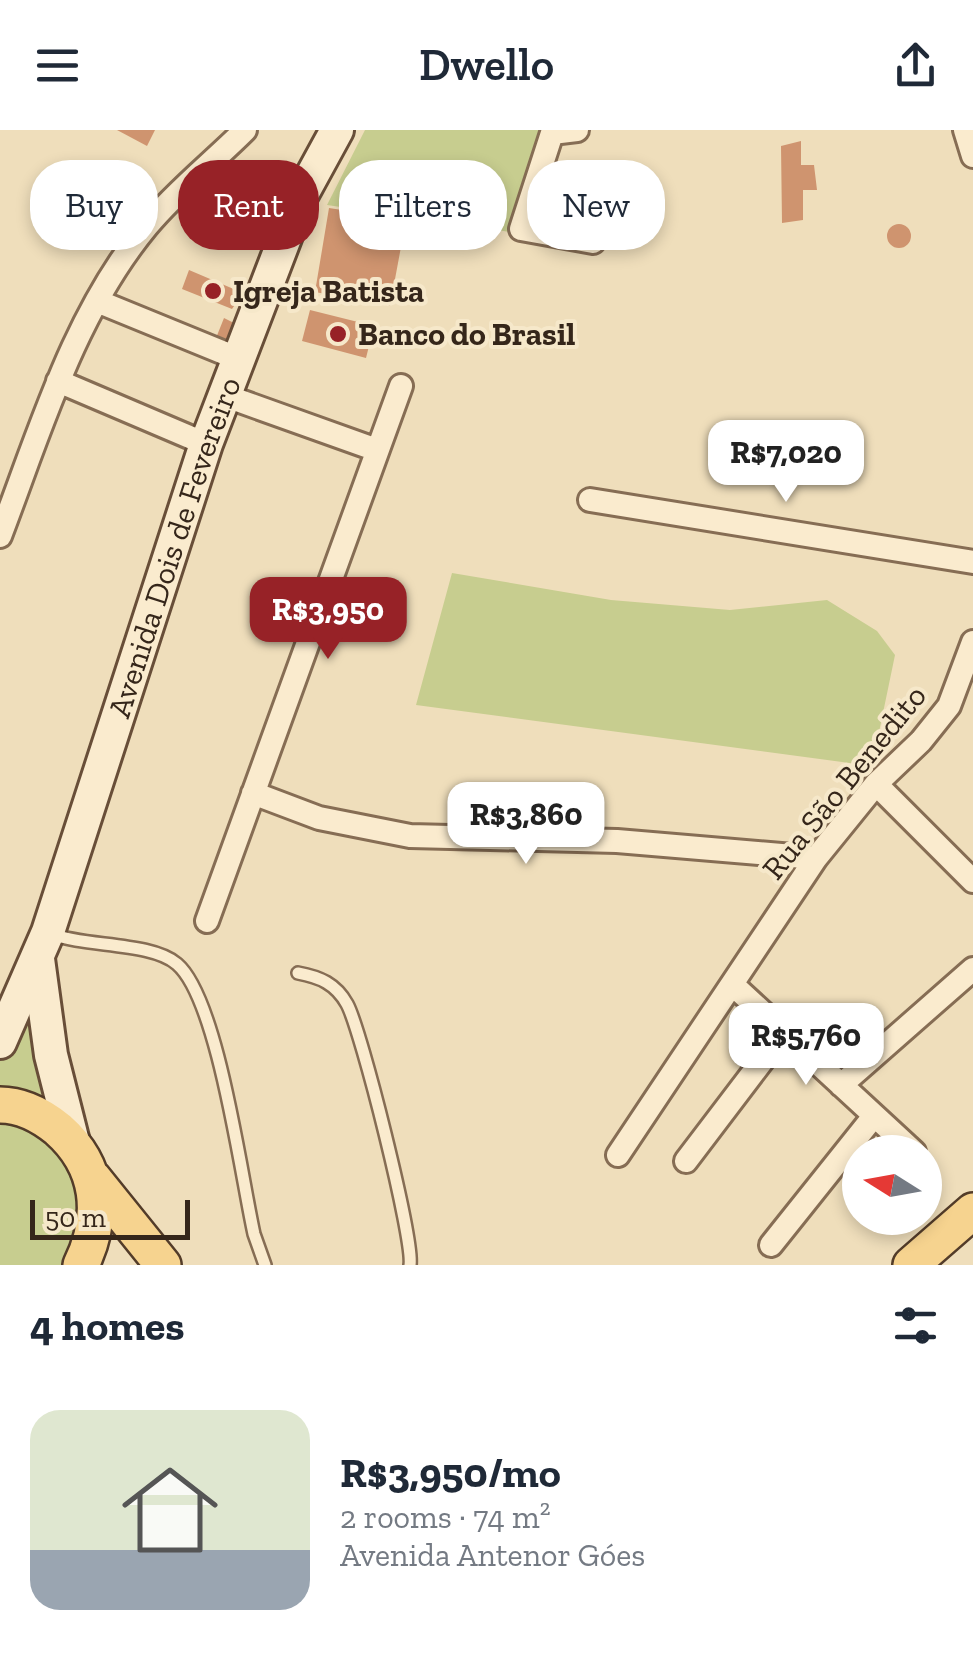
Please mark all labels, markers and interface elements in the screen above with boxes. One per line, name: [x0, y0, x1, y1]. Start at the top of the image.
icon: menu: [30, 38, 85, 93]
text: Dwello: [419, 38, 554, 92]
icon: share: [888, 38, 943, 93]
chip: Buy: [30, 160, 158, 250]
chip: Rent: [178, 160, 319, 250]
chip: Filters: [339, 160, 507, 250]
chip: New: [527, 160, 665, 250]
place label: Igreja Batista: [233, 272, 424, 310]
marker: Igreja Batista: [202, 280, 224, 302]
place label: Banco do Brasil: [358, 315, 575, 353]
marker: Banco do Brasil: [327, 323, 349, 345]
street label: Avenida Dois de Fevereiro: [100, 371, 249, 722]
pin: R$7,020: [694, 420, 878, 505]
text: R$7,020: [730, 433, 842, 471]
pin: R$3,950: [236, 577, 420, 662]
text: R$3,950: [272, 590, 384, 628]
street label: Rua São Benedito: [754, 677, 934, 887]
pin: R$3,860: [434, 782, 618, 867]
text: R$3,860: [469, 795, 583, 833]
pin: R$5,760: [714, 1003, 898, 1088]
text: R$5,760: [751, 1016, 861, 1054]
north arrow: [842, 1135, 942, 1235]
map controls: [842, 1135, 942, 1235]
scale bar: [30, 1195, 190, 1240]
text: 50 m: [45, 1201, 106, 1234]
icon: filters: [888, 1298, 943, 1353]
text: 4 homes: [30, 1300, 185, 1351]
text: R$3,950/mo: [340, 1447, 561, 1498]
icon: home: [110, 1450, 230, 1570]
text: 2 rooms · 74 m²: [340, 1498, 551, 1536]
text: Avenida Antenor Góes: [340, 1536, 645, 1574]

